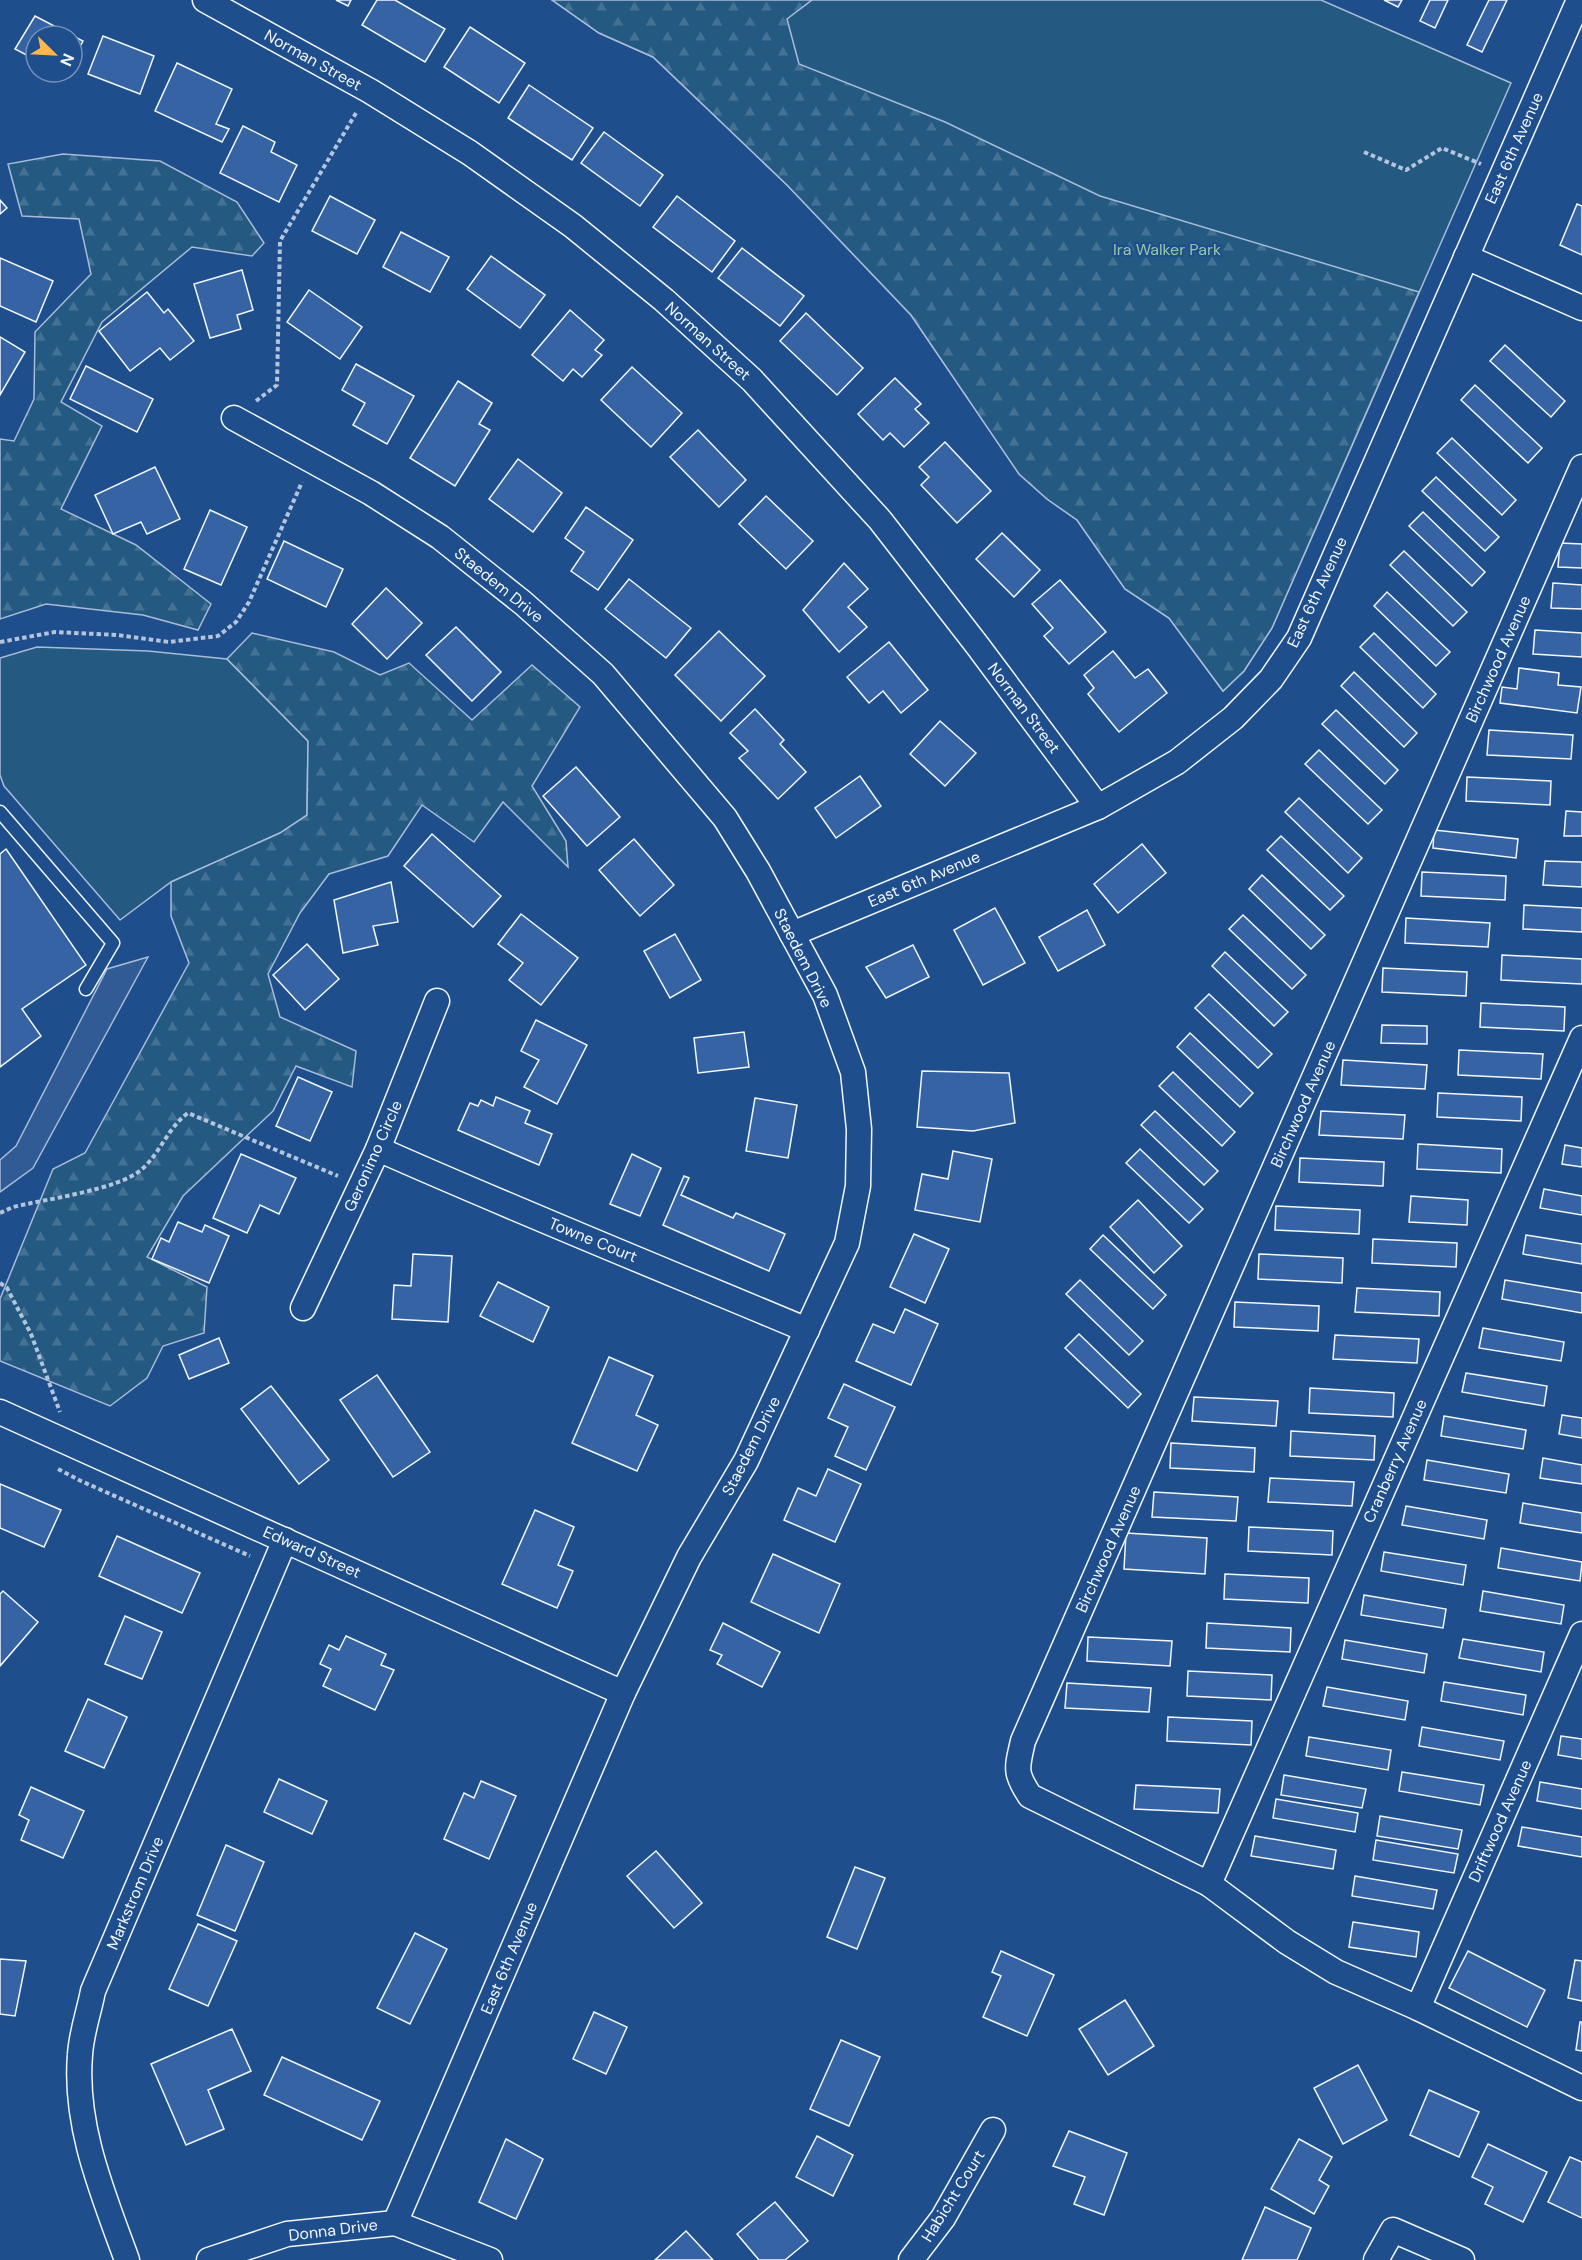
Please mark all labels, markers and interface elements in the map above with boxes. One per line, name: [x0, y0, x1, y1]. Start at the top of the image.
north arrow: [24, 24, 84, 84]
street label: Norman Street: [261, 25, 365, 95]
text: N: [55, 50, 79, 69]
street label: East 6th Avenue: [1480, 89, 1548, 207]
park label: Ira Walker Park: [1113, 239, 1221, 260]
street label: Norman Street: [661, 297, 755, 385]
street label: East 6th Avenue: [1282, 533, 1352, 651]
street label: Staedem Drive: [450, 543, 548, 627]
street label: Birchwood Avenue: [1461, 592, 1535, 726]
street label: Norman Street: [983, 658, 1065, 758]
street label: East 6th Avenue: [865, 846, 983, 912]
street label: Staedem Drive: [769, 905, 837, 1011]
street label: Birchwood Avenue: [1266, 1037, 1340, 1171]
street label: Geronimo Circle: [339, 1097, 407, 1215]
street label: Towne Court: [546, 1213, 640, 1267]
street label: Staedem Drive: [717, 1393, 785, 1499]
street label: Cranberry Avenue: [1358, 1396, 1432, 1526]
street label: Birchwood Avenue: [1071, 1482, 1145, 1616]
street label: Edward Street: [260, 1521, 364, 1583]
street label: Driftwood Avenue: [1464, 1756, 1536, 1886]
street label: Markstrom Drive: [102, 1833, 168, 1953]
street label: East 6th Avenue: [476, 1899, 542, 2017]
street label: Habicht Court: [916, 2146, 990, 2246]
street label: Donna Drive: [287, 2214, 379, 2246]

